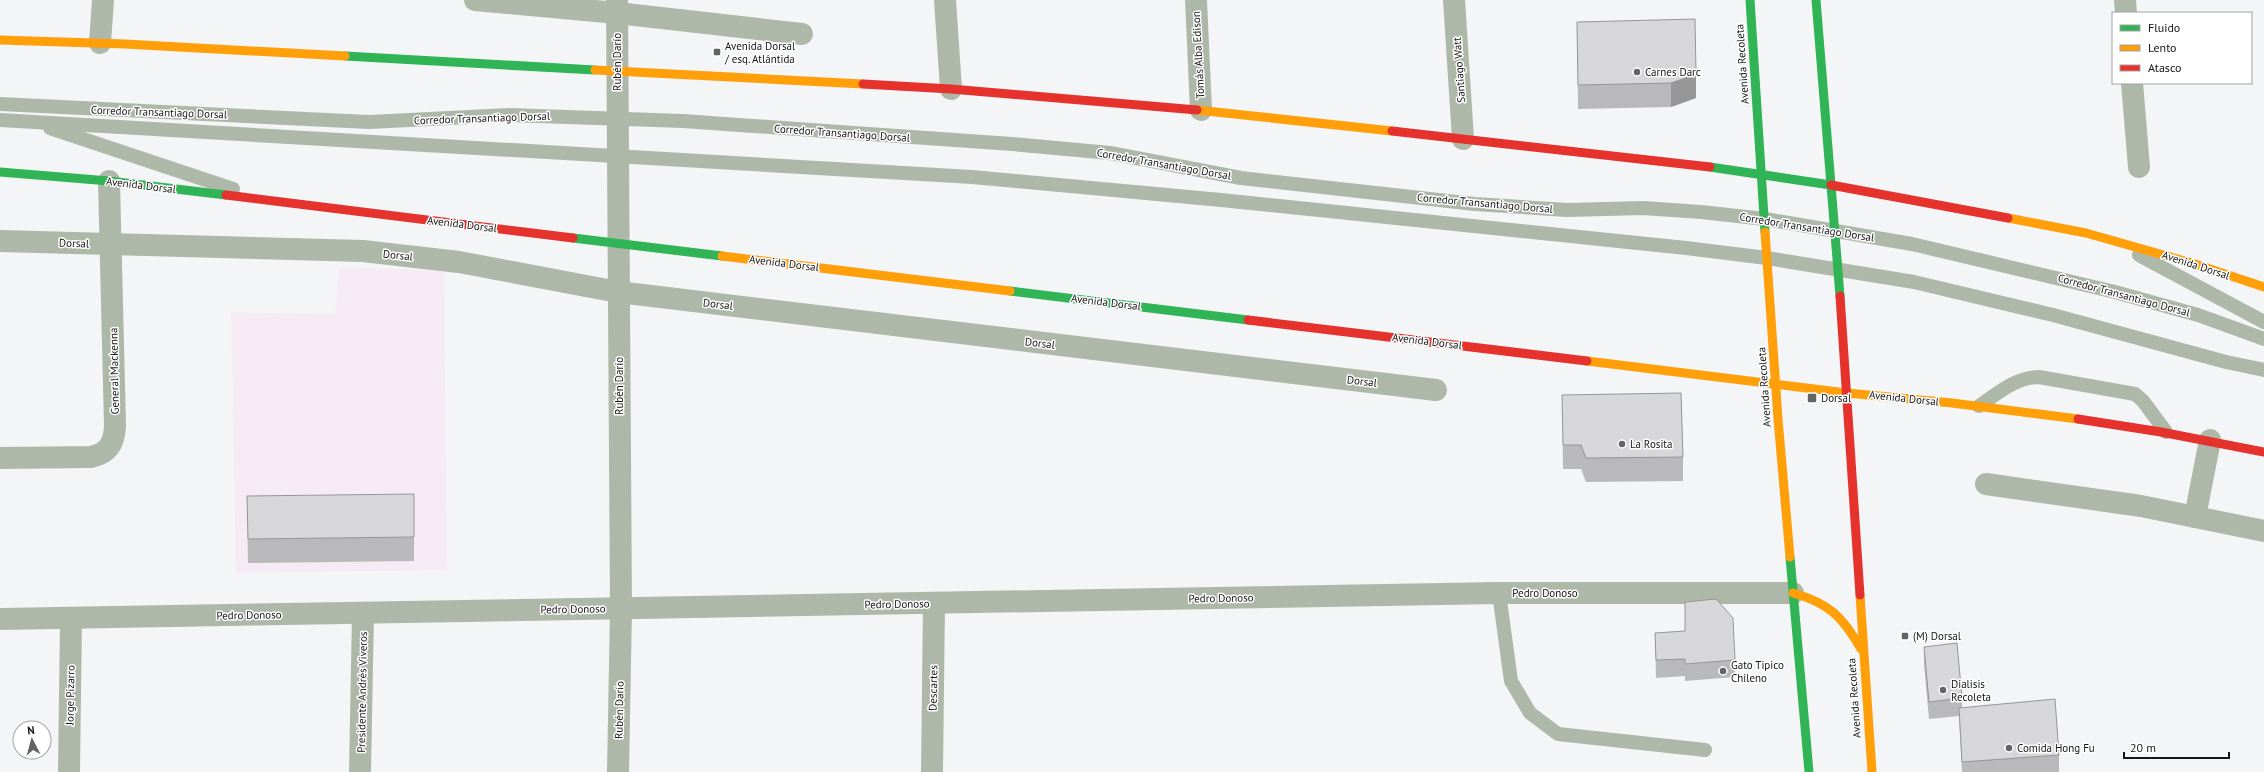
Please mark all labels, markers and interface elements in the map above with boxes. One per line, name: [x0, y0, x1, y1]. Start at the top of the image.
street label: Tomás Alba Edison: [1189, 11, 1207, 99]
legend: [2112, 12, 2252, 84]
text: Fluido: [2148, 20, 2180, 35]
street label: Avenida Recoleta: [1732, 24, 1752, 104]
street label: Rubén Darío: [610, 33, 624, 91]
street label: Santiago Watt: [1450, 37, 1468, 103]
place label: Avenida Dorsal / esq. Atlántida: [724, 39, 796, 66]
text: Lento: [2148, 40, 2177, 55]
marker: Avenida Dorsal / esq. Atlántida: [712, 47, 722, 57]
text: Atasco: [2148, 60, 2181, 75]
place label: Carnes Darc: [1645, 65, 1701, 79]
marker: Carnes Darc: [1632, 67, 1642, 77]
street label: Corredor Transantiago Dorsal: [91, 103, 228, 121]
street label: Corredor Transantiago Dorsal: [414, 109, 551, 127]
street label: Corredor Transantiago Dorsal: [774, 121, 911, 145]
street label: Corredor Transantiago Dorsal: [1096, 145, 1233, 183]
street label: Avenida Dorsal: [105, 174, 177, 196]
street label: Corredor Transantiago Dorsal: [1417, 190, 1554, 216]
street label: Corredor Transantiago Dorsal: [1739, 209, 1876, 245]
street label: Avenida Dorsal: [426, 213, 498, 235]
street label: Dorsal: [59, 235, 90, 251]
street label: Dorsal: [382, 246, 414, 264]
street label: Avenida Dorsal: [2160, 247, 2232, 283]
street label: Avenida Dorsal: [748, 252, 820, 274]
street label: Corredor Transantiago Dorsal: [2056, 271, 2192, 320]
street label: Avenida Dorsal: [1070, 291, 1142, 313]
street label: Dorsal: [702, 295, 735, 313]
street label: General Mackenna: [106, 328, 122, 414]
street label: Avenida Dorsal: [1391, 330, 1463, 352]
street label: Dorsal: [1024, 334, 1057, 352]
street label: Avenida Recoleta: [1754, 347, 1774, 427]
street label: Rubén Darío: [612, 357, 626, 415]
street label: Dorsal: [1346, 372, 1379, 390]
street label: Avenida Dorsal: [1868, 387, 1940, 409]
place label: Dorsal: [1821, 391, 1852, 405]
marker: Dorsal: [1806, 392, 1818, 404]
place label: La Rosita: [1630, 437, 1673, 451]
marker: La Rosita: [1617, 439, 1627, 449]
street label: Pedro Donoso: [1512, 586, 1578, 600]
street label: Pedro Donoso: [1188, 590, 1254, 606]
street label: Pedro Donoso: [864, 596, 930, 612]
street label: Pedro Donoso: [540, 601, 606, 617]
street label: Pedro Donoso: [216, 607, 282, 623]
place label: (M) Dorsal: [1913, 629, 1962, 643]
street label: Presidente Andrés Viveros: [354, 631, 370, 753]
marker: (M) Dorsal: [1900, 631, 1910, 641]
place label: Gato Tipico Chileno: [1731, 658, 1784, 685]
street label: Avenida Recoleta: [1844, 658, 1864, 738]
street label: Jorge Pizarro: [62, 665, 78, 726]
street label: Descartes: [926, 665, 940, 711]
marker: Gato Tipico Chileno: [1718, 666, 1728, 676]
place label: Dialisis Recoleta: [1951, 677, 1991, 704]
street label: Rubén Darío: [611, 681, 627, 739]
marker: Dialisis Recoleta: [1938, 685, 1948, 695]
north arrow: [12, 720, 52, 760]
text: N: [27, 723, 35, 737]
scale bar: [2124, 734, 2229, 760]
text: 20 m: [2130, 740, 2156, 755]
place label: Comida Hong Fu: [2017, 741, 2095, 755]
marker: Comida Hong Fu: [2004, 743, 2014, 753]

